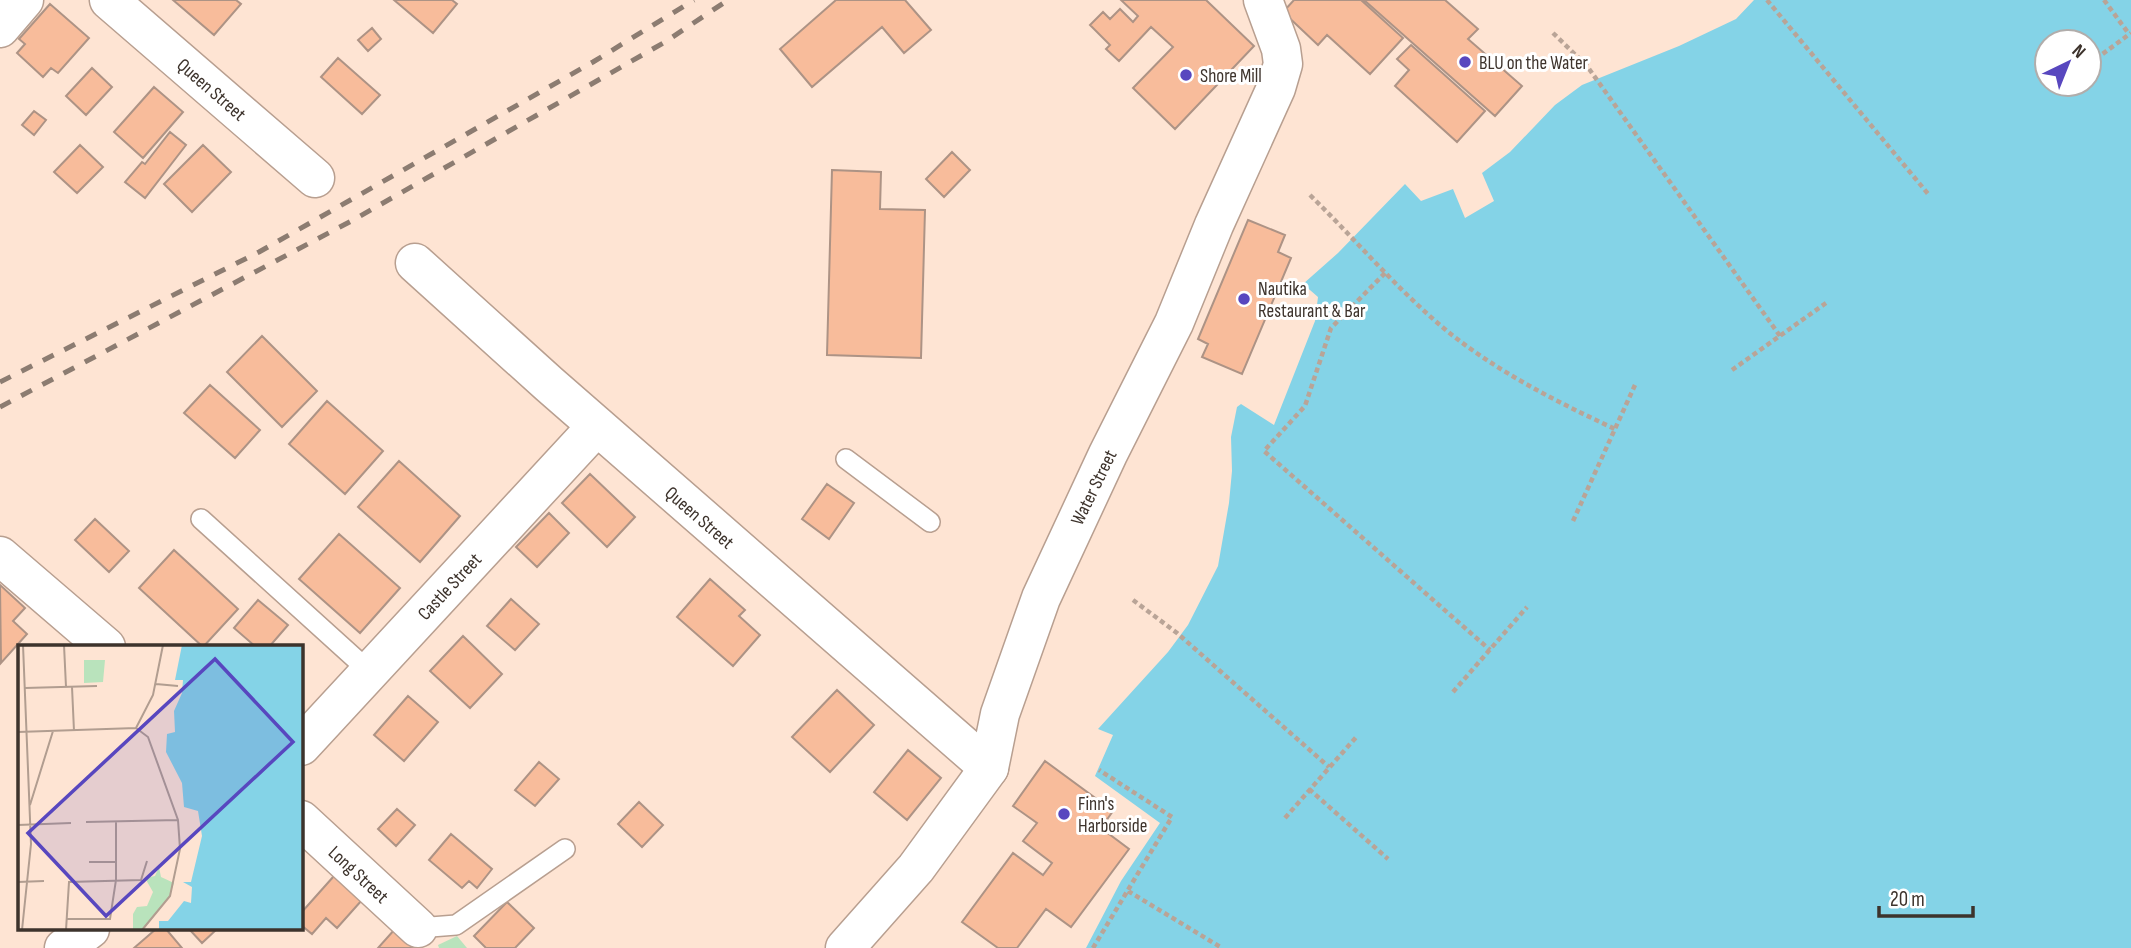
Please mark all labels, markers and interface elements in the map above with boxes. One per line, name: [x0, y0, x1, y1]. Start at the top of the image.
north arrow: [2033, 28, 2103, 98]
text: N: [2067, 40, 2090, 64]
place label: BLU on the Water: [1479, 52, 1589, 75]
street label: Queen Street: [172, 54, 250, 126]
marker: BLU on the Water: [1457, 54, 1473, 70]
place label: Shore Mill: [1200, 65, 1262, 88]
marker: Shore Mill: [1178, 67, 1194, 83]
place label: Nautika Restaurant & Bar: [1258, 278, 1366, 323]
marker: Nautika Restaurant & Bar: [1236, 291, 1252, 307]
street label: Water Street: [1066, 446, 1123, 529]
street label: Queen Street: [660, 482, 738, 554]
street label: Castle Street: [413, 549, 487, 625]
inset map: [18, 645, 303, 930]
place label: Finn's Harborside: [1078, 793, 1147, 838]
marker: Finn's Harborside: [1056, 806, 1072, 822]
street label: Long Street: [323, 842, 393, 909]
scale bar: [1879, 874, 1974, 918]
text: 20 m: [1890, 887, 1925, 912]

